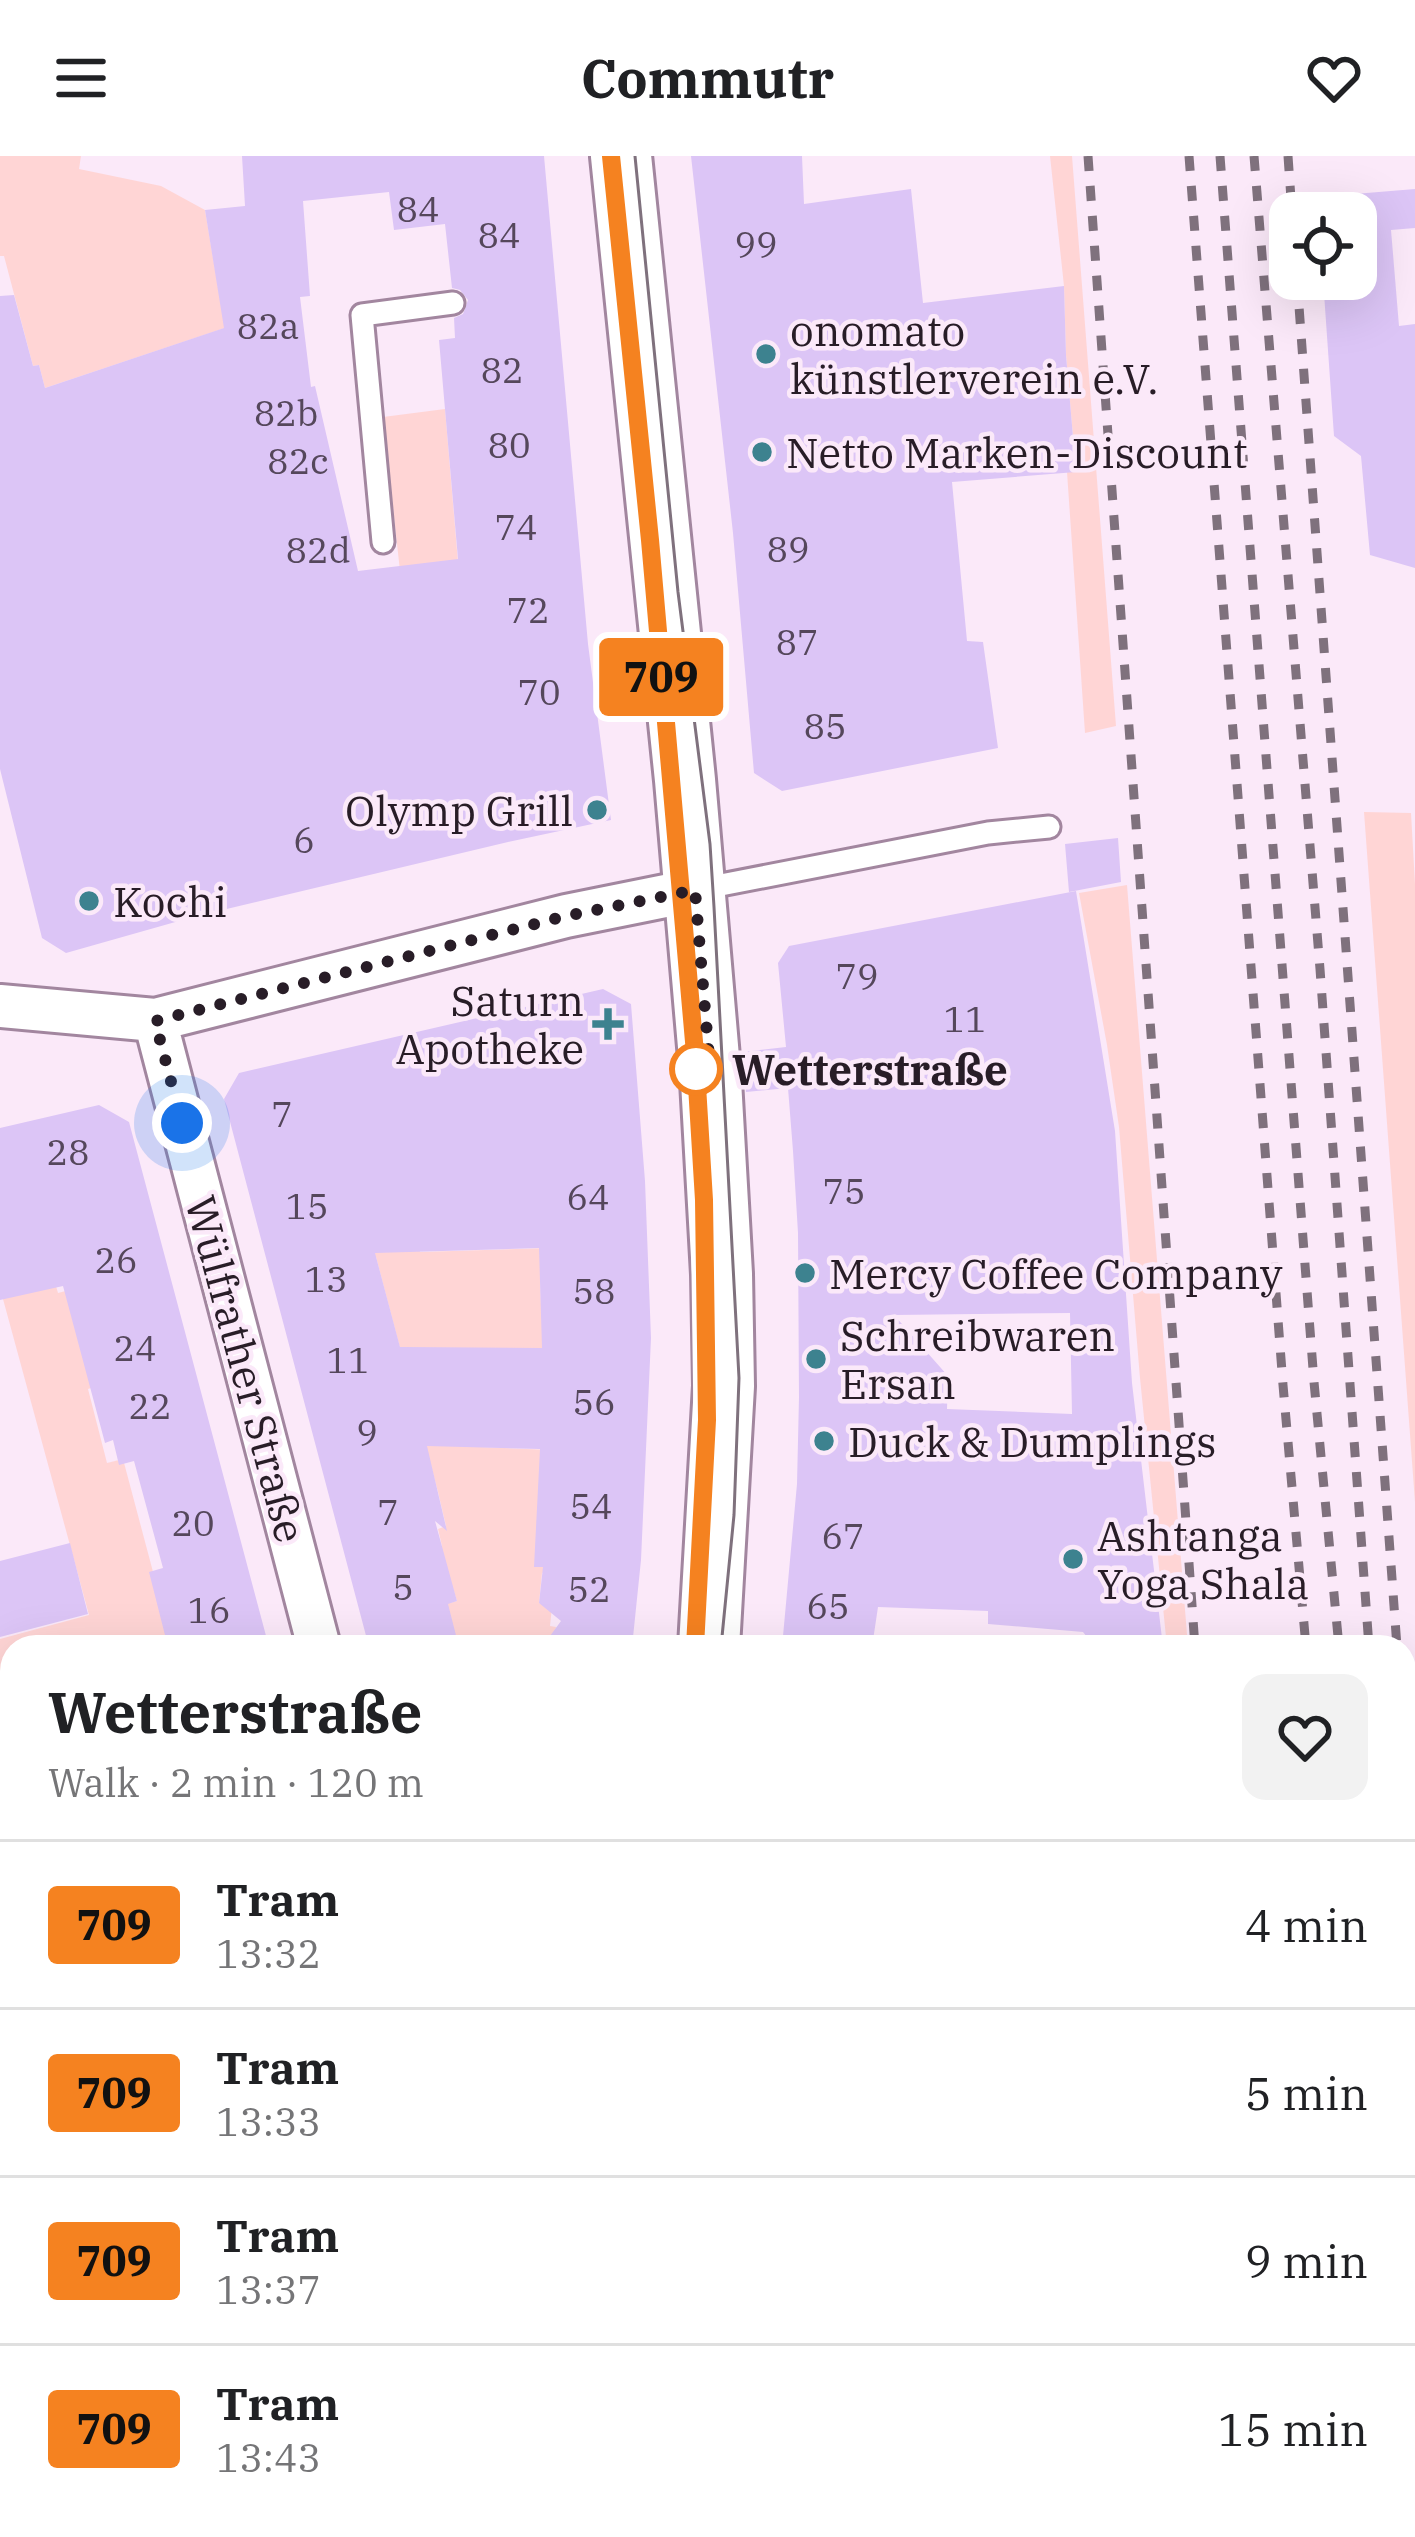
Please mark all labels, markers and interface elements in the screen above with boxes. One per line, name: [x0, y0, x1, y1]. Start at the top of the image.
text: Commutr: [581, 43, 834, 113]
icon: menu: [48, 45, 114, 111]
icon: heart: [1301, 45, 1367, 111]
house number: 84: [396, 185, 440, 232]
map controls: [1269, 192, 1377, 300]
button: locate: [1269, 192, 1377, 300]
house number: 84: [477, 211, 521, 258]
house number: 99: [734, 220, 778, 267]
house number: 82a: [237, 302, 299, 349]
place label: onomato künstlerverein e.V.: [790, 303, 1159, 406]
marker: onomato künstlerverein e.V.: [753, 341, 779, 367]
house number: 82: [480, 346, 524, 393]
house number: 82b: [254, 389, 318, 436]
house number: 80: [487, 421, 531, 468]
place label: Netto Marken-Discount: [786, 425, 1248, 480]
house number: 82c: [267, 437, 329, 484]
marker: Netto Marken-Discount: [749, 439, 775, 465]
house number: 74: [494, 503, 538, 550]
house number: 89: [766, 525, 810, 572]
house number: 82d: [285, 526, 351, 573]
house number: 72: [506, 586, 550, 633]
house number: 87: [775, 618, 819, 665]
line badge: 709: [592, 638, 730, 716]
text: 709: [623, 649, 699, 704]
house number: 70: [517, 668, 561, 715]
house number: 85: [803, 702, 847, 749]
place label: Olymp Grill: [345, 783, 573, 838]
marker: Olymp Grill: [584, 797, 610, 823]
house number: 6: [293, 816, 315, 863]
place label: Kochi: [113, 874, 227, 929]
marker: Kochi: [76, 888, 102, 914]
house number: 79: [835, 952, 879, 999]
place label: Saturn Apotheke: [396, 973, 584, 1076]
house number: 11: [943, 995, 987, 1042]
marker: Saturn Apotheke: [595, 1011, 621, 1037]
place label: Wetterstraße: [732, 1042, 1008, 1097]
marker: Wetterstraße: [671, 1044, 721, 1094]
house number: 7: [271, 1090, 293, 1137]
your location: [152, 1093, 212, 1153]
house number: 28: [46, 1128, 90, 1175]
house number: 75: [822, 1167, 866, 1214]
house number: 64: [566, 1173, 610, 1220]
house number: 15: [285, 1182, 329, 1229]
street label: Wülfrather Straße: [173, 1190, 319, 1548]
house number: 26: [94, 1236, 138, 1283]
place label: Mercy Coffee Company: [829, 1246, 1283, 1301]
house number: 13: [304, 1255, 348, 1302]
marker: Mercy Coffee Company: [792, 1260, 818, 1286]
house number: 58: [572, 1267, 616, 1314]
place label: Schreibwaren Ersan: [840, 1308, 1115, 1411]
house number: 24: [113, 1324, 157, 1371]
house number: 11: [326, 1336, 370, 1383]
marker: Schreibwaren Ersan: [803, 1346, 829, 1372]
house number: 56: [572, 1378, 616, 1425]
house number: 22: [128, 1382, 172, 1429]
house number: 9: [356, 1408, 378, 1455]
place label: Duck & Dumplings: [848, 1414, 1217, 1469]
marker: Duck & Dumplings: [811, 1428, 837, 1454]
house number: 54: [569, 1482, 613, 1529]
house number: 7: [377, 1488, 399, 1535]
house number: 20: [171, 1499, 215, 1546]
place label: Ashtanga Yoga Shala: [1097, 1508, 1309, 1611]
house number: 67: [821, 1512, 865, 1559]
marker: Ashtanga Yoga Shala: [1060, 1546, 1086, 1572]
house number: 5: [392, 1563, 414, 1610]
house number: 52: [567, 1565, 611, 1612]
house number: 65: [806, 1582, 850, 1629]
house number: 16: [187, 1586, 231, 1633]
button: heart: [1242, 1674, 1368, 1800]
text: Wetterstraße: [48, 1675, 422, 1749]
text: Walk · 2 min · 120 m: [48, 1757, 424, 1808]
text: Tram: [216, 1870, 339, 1928]
text: 4 min: [1245, 1896, 1368, 1954]
text: 709: [76, 1897, 152, 1952]
text: 13:32: [216, 1928, 321, 1979]
text: Tram: [216, 2038, 339, 2096]
text: 5 min: [1245, 2064, 1368, 2122]
text: 709: [76, 2065, 152, 2120]
text: 13:33: [216, 2096, 321, 2147]
text: Tram: [216, 2206, 339, 2264]
text: 9 min: [1245, 2232, 1368, 2290]
text: 709: [76, 2233, 152, 2288]
text: 13:37: [216, 2264, 321, 2315]
text: Tram: [216, 2374, 339, 2432]
text: 15 min: [1218, 2400, 1368, 2458]
text: 709: [76, 2401, 152, 2456]
text: 13:43: [216, 2432, 321, 2483]

